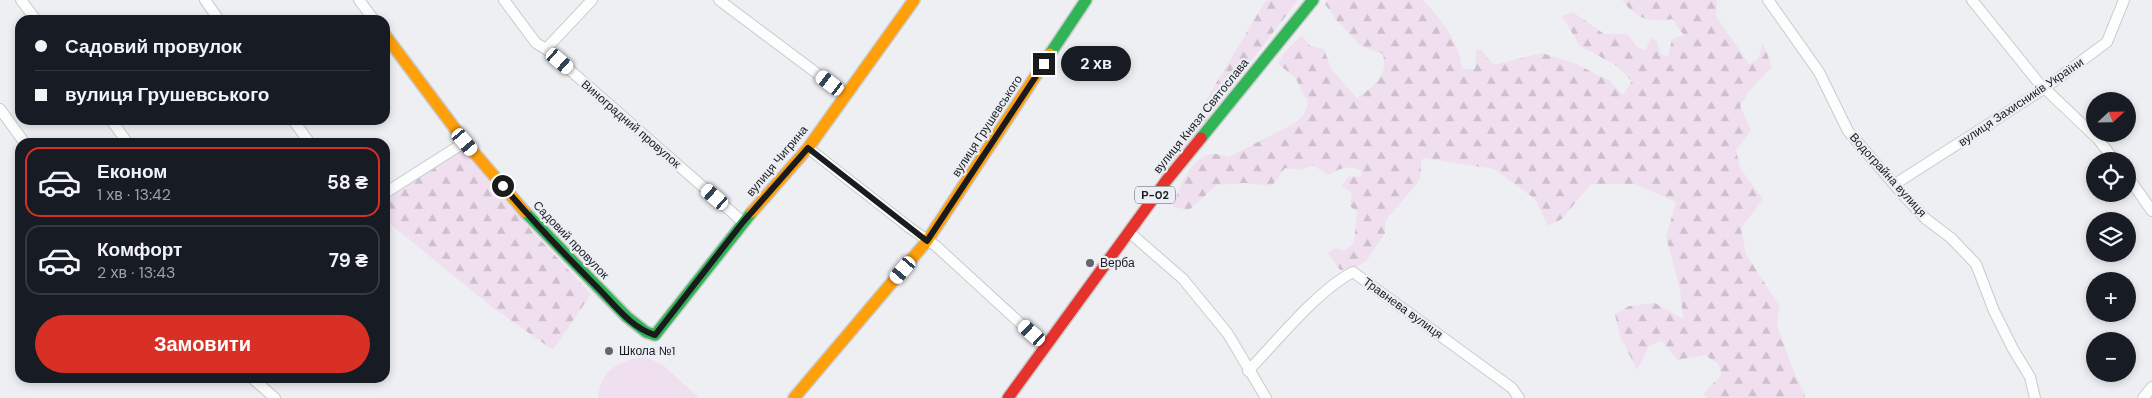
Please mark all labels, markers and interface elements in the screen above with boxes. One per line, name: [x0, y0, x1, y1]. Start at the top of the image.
text: Садовий провулок: [65, 34, 242, 59]
car: [543, 45, 576, 77]
callout: 2 хв: [1062, 46, 1132, 82]
route end: [1033, 53, 1055, 75]
text: 2 хв: [1080, 53, 1112, 74]
street label: вулиця Захисників України: [1955, 54, 2087, 150]
street label: вулиця Князя Святослава: [1150, 55, 1253, 177]
car: [813, 68, 846, 98]
street label: вулиця Грушевського: [948, 72, 1026, 180]
street label: Виноградний провулок: [578, 76, 685, 172]
text: вулиця Грушевського: [65, 82, 269, 107]
north arrow: [2086, 92, 2136, 142]
map controls: [2086, 92, 2136, 382]
street label: вулиця Чигрина: [743, 122, 812, 200]
car: [449, 126, 480, 158]
street label: Водограйна вулиця: [1846, 130, 1930, 220]
button: locate: [2086, 152, 2136, 202]
text: Економ: [97, 159, 167, 184]
icon: car: [37, 160, 82, 205]
text: 58 ₴: [327, 170, 368, 195]
route start: [492, 175, 514, 197]
car: [698, 181, 731, 213]
text: 1 хв · 13:42: [97, 184, 171, 205]
road number: Р-02: [1135, 186, 1175, 204]
street label: Садовий провулок: [530, 197, 613, 283]
button: layers: [2086, 212, 2136, 262]
text: Комфорт: [97, 237, 182, 262]
icon: car: [37, 238, 82, 283]
text: 79 ₴: [329, 248, 368, 273]
car: [887, 254, 918, 286]
place label: Верба: [1100, 255, 1135, 271]
marker: Верба: [1084, 257, 1096, 269]
text: 2 хв · 13:43: [97, 262, 176, 283]
button: +: [2086, 272, 2136, 322]
street label: Травнева вулиця: [1360, 274, 1446, 342]
button: Замовити: [35, 315, 370, 373]
car: [1015, 317, 1048, 349]
button: −: [2086, 332, 2136, 382]
place label: Школа №1: [619, 343, 675, 359]
marker: Школа №1: [603, 345, 615, 357]

